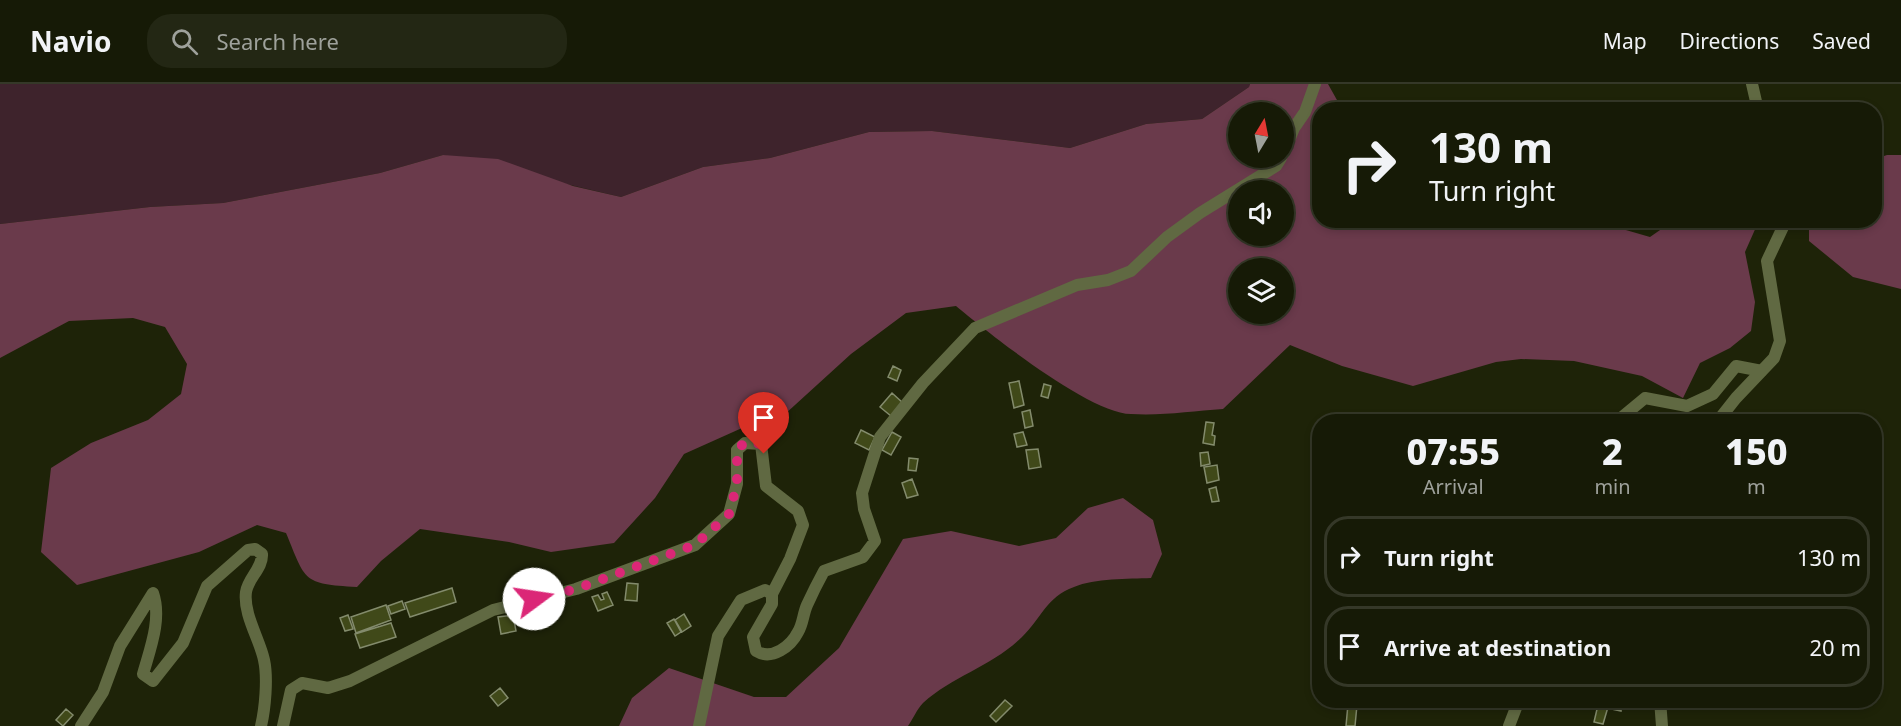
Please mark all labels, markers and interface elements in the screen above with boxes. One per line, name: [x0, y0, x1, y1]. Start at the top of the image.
search box: [147, 14, 567, 68]
text: Navio: [30, 22, 111, 60]
icon: search: [168, 25, 201, 58]
text: Search here: [216, 26, 339, 56]
text: Map: [1603, 27, 1647, 55]
text: Directions: [1680, 27, 1779, 55]
text: Saved: [1812, 27, 1871, 55]
north arrow: [1228, 102, 1294, 168]
map controls: [1228, 102, 1294, 324]
text: 130 m: [1429, 118, 1553, 175]
icon: right: [1330, 126, 1408, 204]
text: Turn right: [1429, 172, 1555, 209]
button: sound: [1228, 180, 1294, 246]
button: layers: [1228, 258, 1294, 324]
pin: [738, 392, 789, 454]
icon: arrive: [747, 401, 780, 434]
text: 07:55: [1406, 427, 1500, 476]
text: 2: [1602, 427, 1623, 476]
text: 150: [1725, 427, 1788, 476]
text: Arrival: [1423, 473, 1484, 500]
text: min: [1594, 473, 1631, 500]
text: m: [1747, 473, 1766, 500]
icon: right: [1333, 540, 1366, 573]
text: Turn right: [1384, 542, 1494, 572]
text: 130 m: [1797, 542, 1861, 572]
position arrow: [502, 567, 566, 631]
icon: arrive: [1333, 630, 1366, 663]
text: Arrive at destination: [1384, 632, 1611, 662]
text: 20 m: [1810, 632, 1861, 662]

